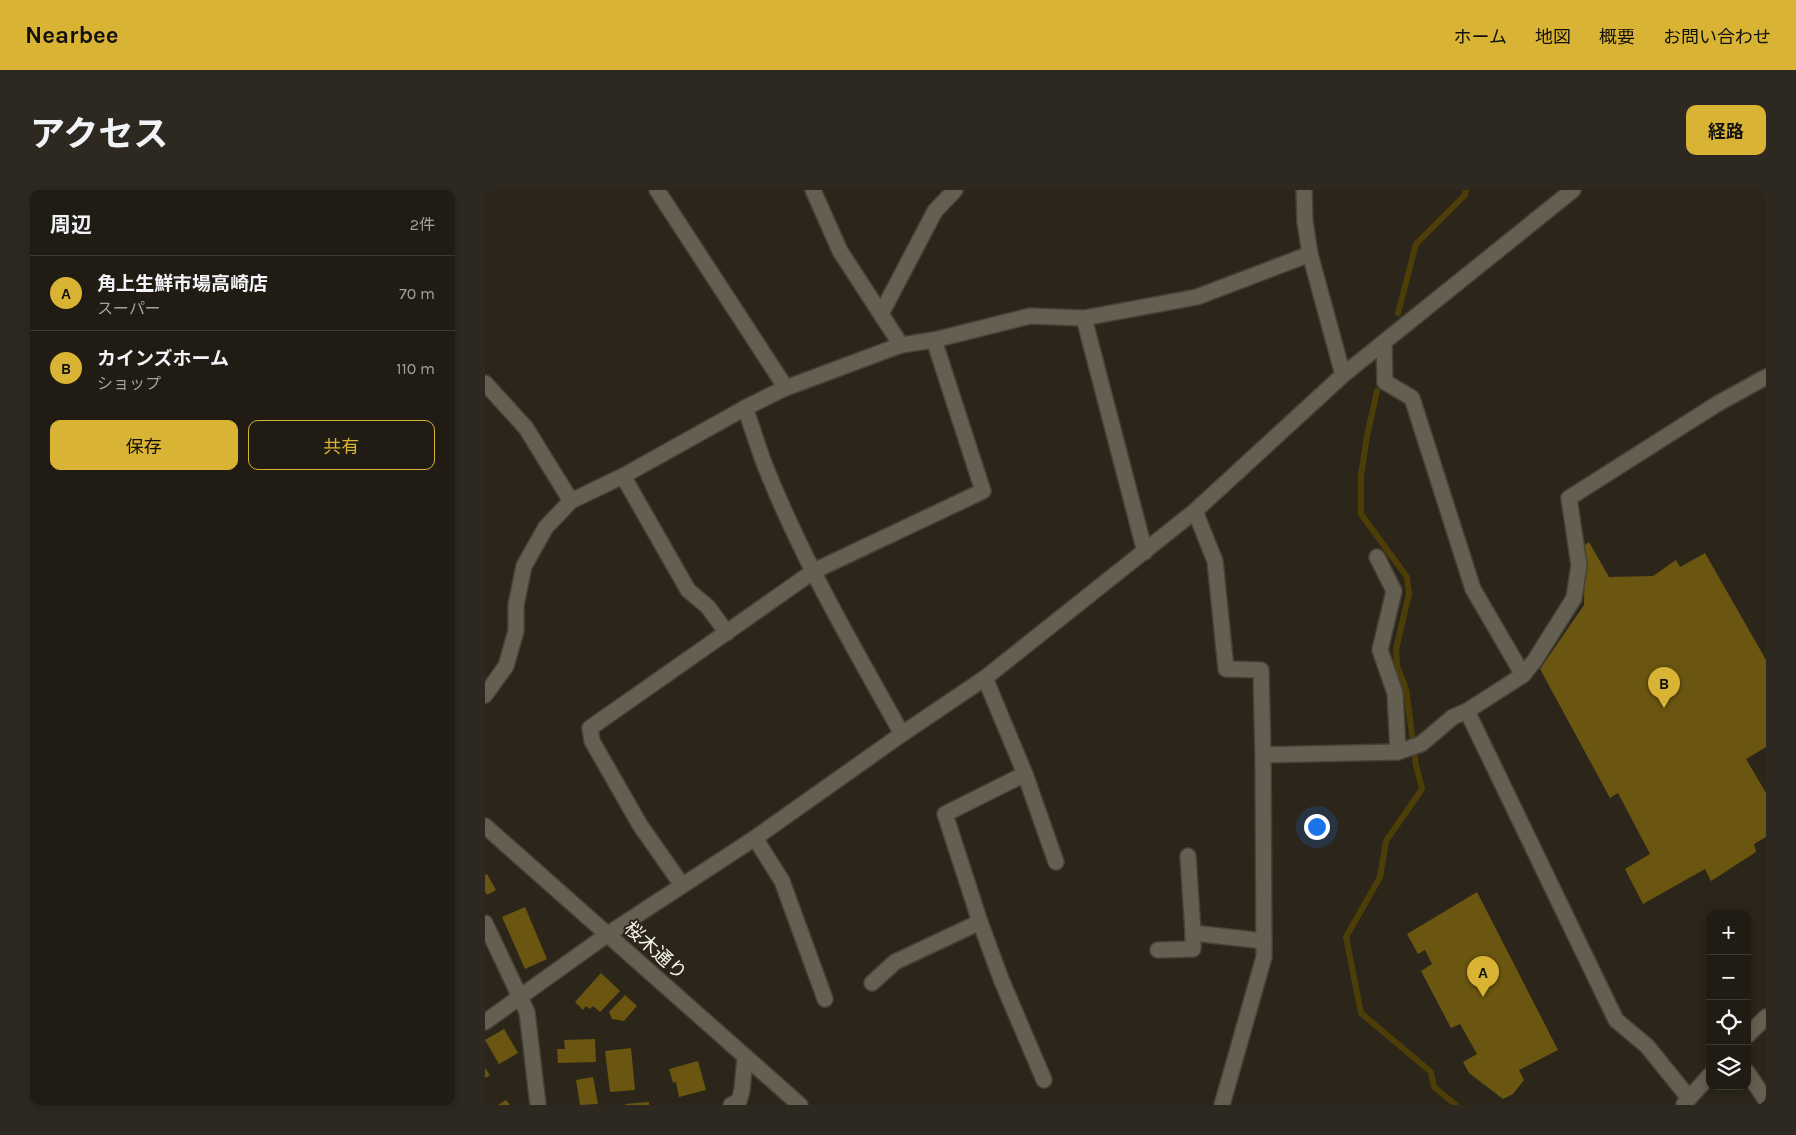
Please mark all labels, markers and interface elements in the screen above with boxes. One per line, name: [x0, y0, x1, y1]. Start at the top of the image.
text: Nearbee: [25, 21, 119, 49]
text: ホーム: [1454, 26, 1507, 48]
text: 地図: [1535, 26, 1571, 48]
text: 概要: [1599, 26, 1635, 48]
text: お問い合わせ: [1663, 26, 1771, 48]
button: 経路: [1686, 105, 1766, 155]
text: アクセス: [30, 114, 168, 155]
text: 周辺: [50, 213, 92, 237]
text: 2件: [410, 215, 435, 234]
text: 角上生鮮市場高崎店: [97, 273, 268, 295]
text: A: [61, 284, 71, 303]
text: 70 m: [399, 284, 435, 303]
text: スーパー: [97, 299, 161, 318]
text: カインズホーム: [97, 348, 229, 370]
text: B: [61, 359, 71, 378]
text: 110 m: [396, 359, 435, 378]
text: ショップ: [97, 374, 161, 393]
button: 保存: [50, 420, 238, 470]
button: 共有: [248, 420, 435, 470]
pin: B: [1648, 667, 1680, 708]
your location: [1304, 814, 1330, 840]
map controls: [1706, 910, 1751, 1090]
button: +: [1706, 910, 1751, 955]
street label: 桜木通り: [620, 917, 691, 984]
button: −: [1706, 955, 1751, 1000]
pin: A: [1467, 956, 1499, 997]
button: locate: [1706, 1000, 1751, 1045]
button: layers: [1706, 1045, 1751, 1090]

